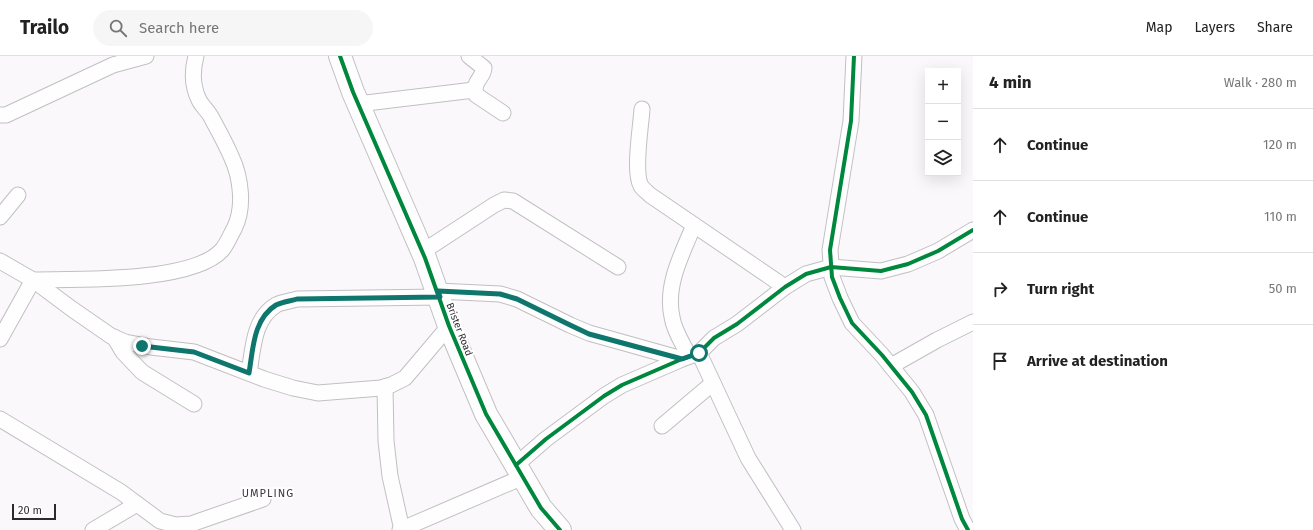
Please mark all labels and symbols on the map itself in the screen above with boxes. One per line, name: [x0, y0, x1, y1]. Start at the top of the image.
street label: Brister Road: [443, 301, 475, 358]
route end: [133, 337, 151, 355]
route start: [690, 344, 708, 362]
district label: UMPLING: [242, 487, 294, 500]
scale bar: [12, 502, 56, 521]

